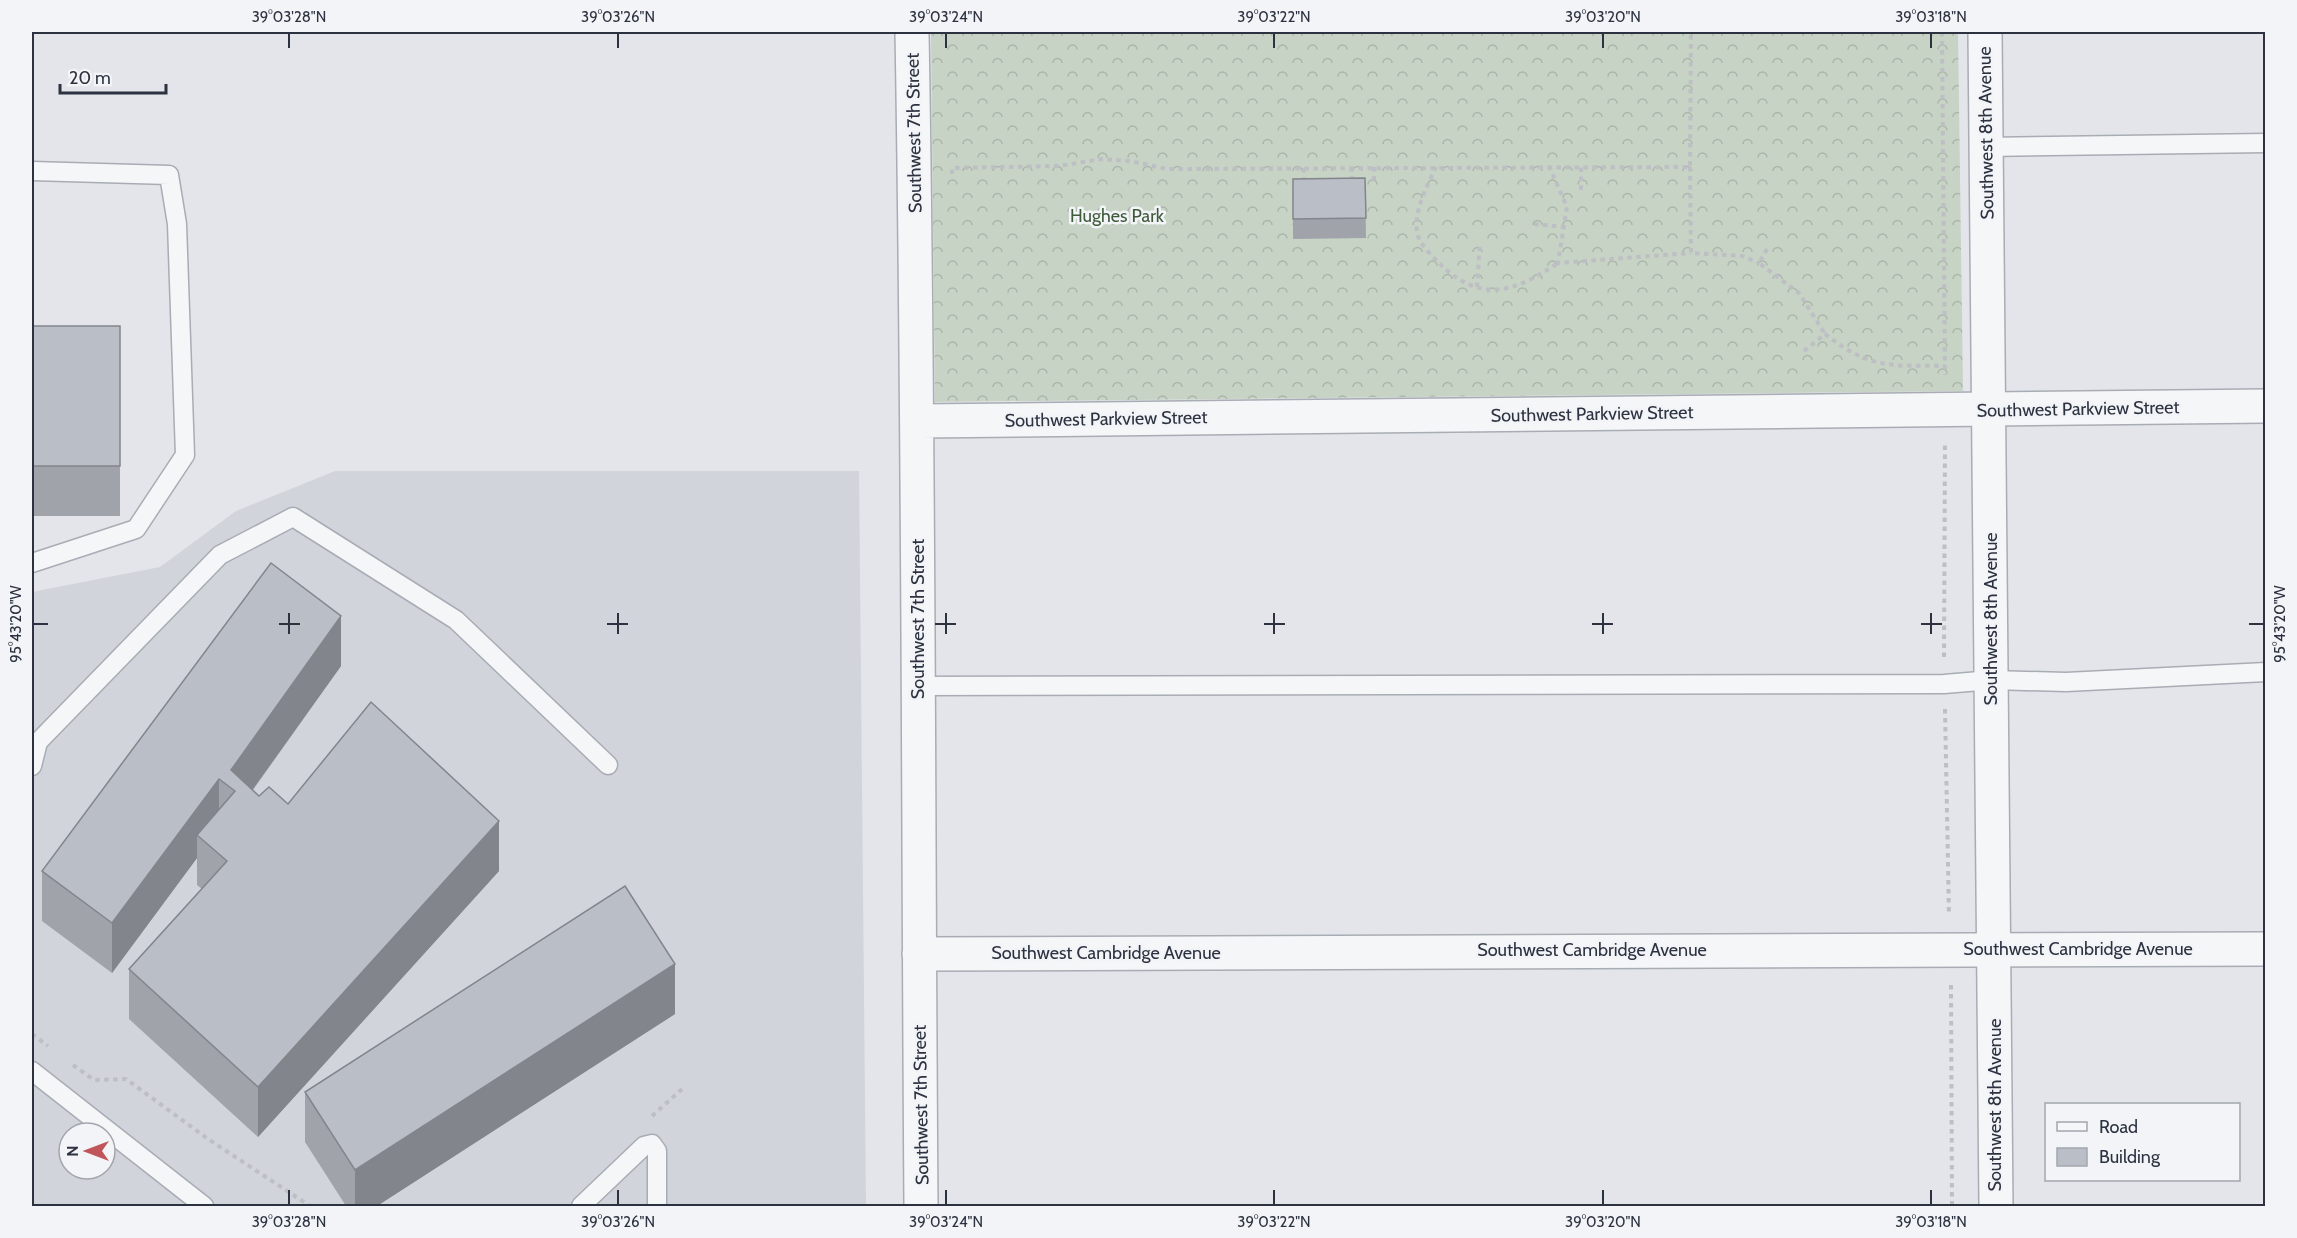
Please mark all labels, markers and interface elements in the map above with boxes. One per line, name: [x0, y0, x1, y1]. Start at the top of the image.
text: 39°03'28"N: [252, 8, 326, 26]
text: 39°03'26"N: [581, 8, 655, 26]
text: 39°03'24"N: [909, 8, 983, 26]
text: 39°03'22"N: [1237, 8, 1311, 26]
text: 39°03'20"N: [1565, 8, 1641, 26]
text: 39°03'18"N: [1895, 8, 1967, 26]
street label: Southwest 8th Avenue: [1973, 46, 1999, 220]
street label: Southwest 7th Street: [902, 53, 926, 213]
scale bar: [60, 57, 166, 95]
text: 20 m: [69, 67, 111, 89]
park label: Hughes Park: [1070, 205, 1165, 227]
street label: Southwest Parkview Street: [1976, 396, 2180, 422]
street label: Southwest Parkview Street: [1490, 401, 1694, 427]
street label: Southwest Parkview Street: [1004, 406, 1208, 432]
street label: Southwest 8th Avenue: [1980, 532, 2002, 706]
street label: Southwest 7th Street: [907, 539, 929, 699]
text: 95°43'20"W: [7, 585, 25, 663]
text: 95°43'20"W: [2271, 585, 2289, 663]
street label: Southwest Cambridge Avenue: [1963, 938, 2193, 960]
street label: Southwest Cambridge Avenue: [1477, 939, 1707, 961]
street label: Southwest Cambridge Avenue: [991, 942, 1221, 964]
street label: Southwest 8th Avenue: [1984, 1018, 2006, 1192]
street label: Southwest 7th Street: [909, 1025, 933, 1185]
legend: [2045, 1103, 2240, 1181]
text: Road: [2099, 1116, 2138, 1138]
north arrow: [57, 1121, 117, 1181]
text: N: [63, 1145, 82, 1157]
text: Building: [2099, 1146, 2161, 1168]
text: 39°03'28"N: [252, 1213, 326, 1231]
text: 39°03'26"N: [581, 1213, 655, 1231]
text: 39°03'24"N: [909, 1213, 983, 1231]
text: 39°03'22"N: [1237, 1213, 1311, 1231]
text: 39°03'20"N: [1565, 1213, 1641, 1231]
text: 39°03'18"N: [1895, 1213, 1967, 1231]

